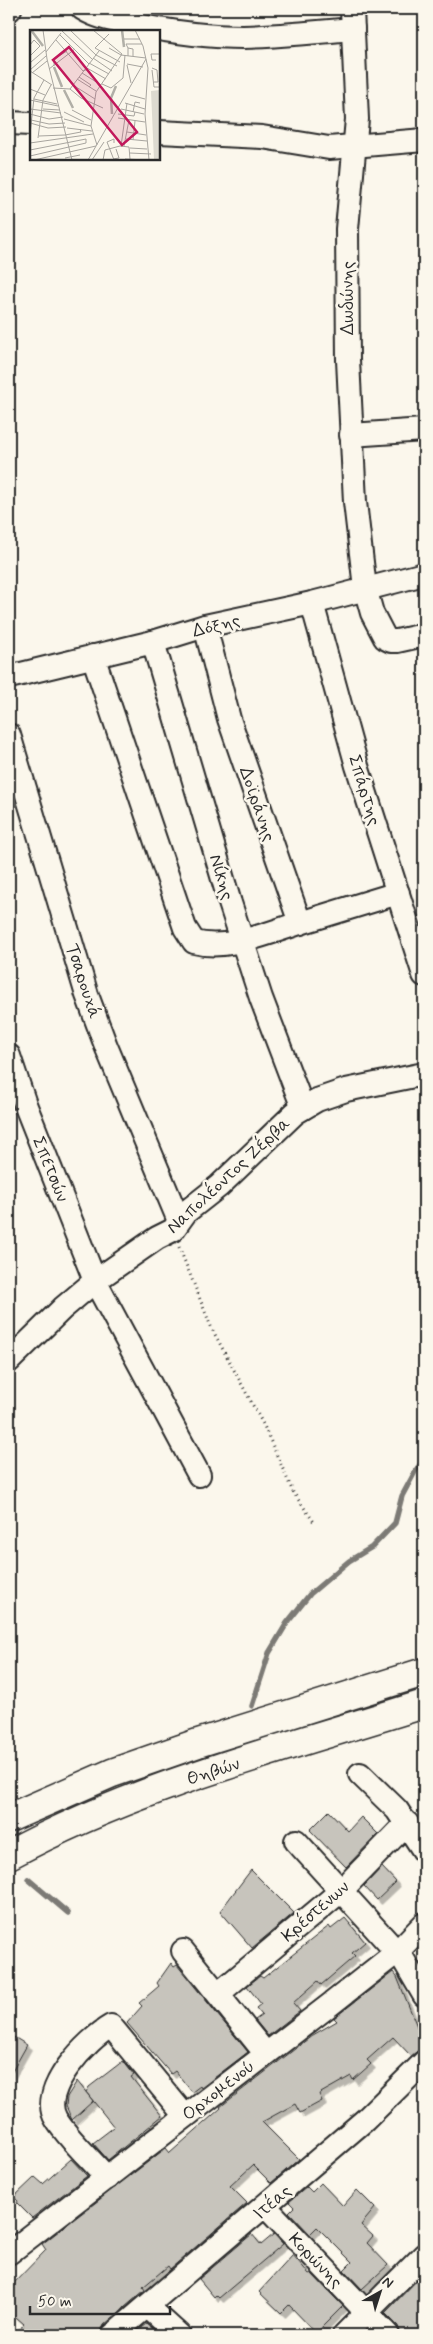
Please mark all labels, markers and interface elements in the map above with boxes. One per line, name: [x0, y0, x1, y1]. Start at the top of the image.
inset map: [30, 30, 160, 160]
street label: Δωδώνης: [336, 261, 360, 335]
street label: Δόξης: [190, 608, 243, 643]
street label: Σπάρτης: [342, 752, 386, 829]
street label: Δοϊράνης: [233, 764, 281, 845]
street label: Νίκης: [203, 851, 239, 903]
street label: Τσαρουχά: [60, 941, 106, 1022]
street label: Ναπολέοντος Ζέρβα: [161, 1111, 296, 1239]
street label: Σπετσών: [26, 1133, 74, 1206]
street label: Θηβών: [184, 1752, 243, 1792]
street label: Κρέστενων: [276, 1875, 355, 1948]
street label: Ορχομενού: [177, 2055, 260, 2127]
street label: Ιτέας: [248, 2179, 297, 2226]
street label: Κορώνης: [283, 2228, 348, 2294]
north arrow: [356, 2266, 406, 2316]
text: N: [378, 2273, 397, 2293]
scale bar: [30, 2284, 170, 2316]
text: 50 m: [38, 2292, 72, 2312]

